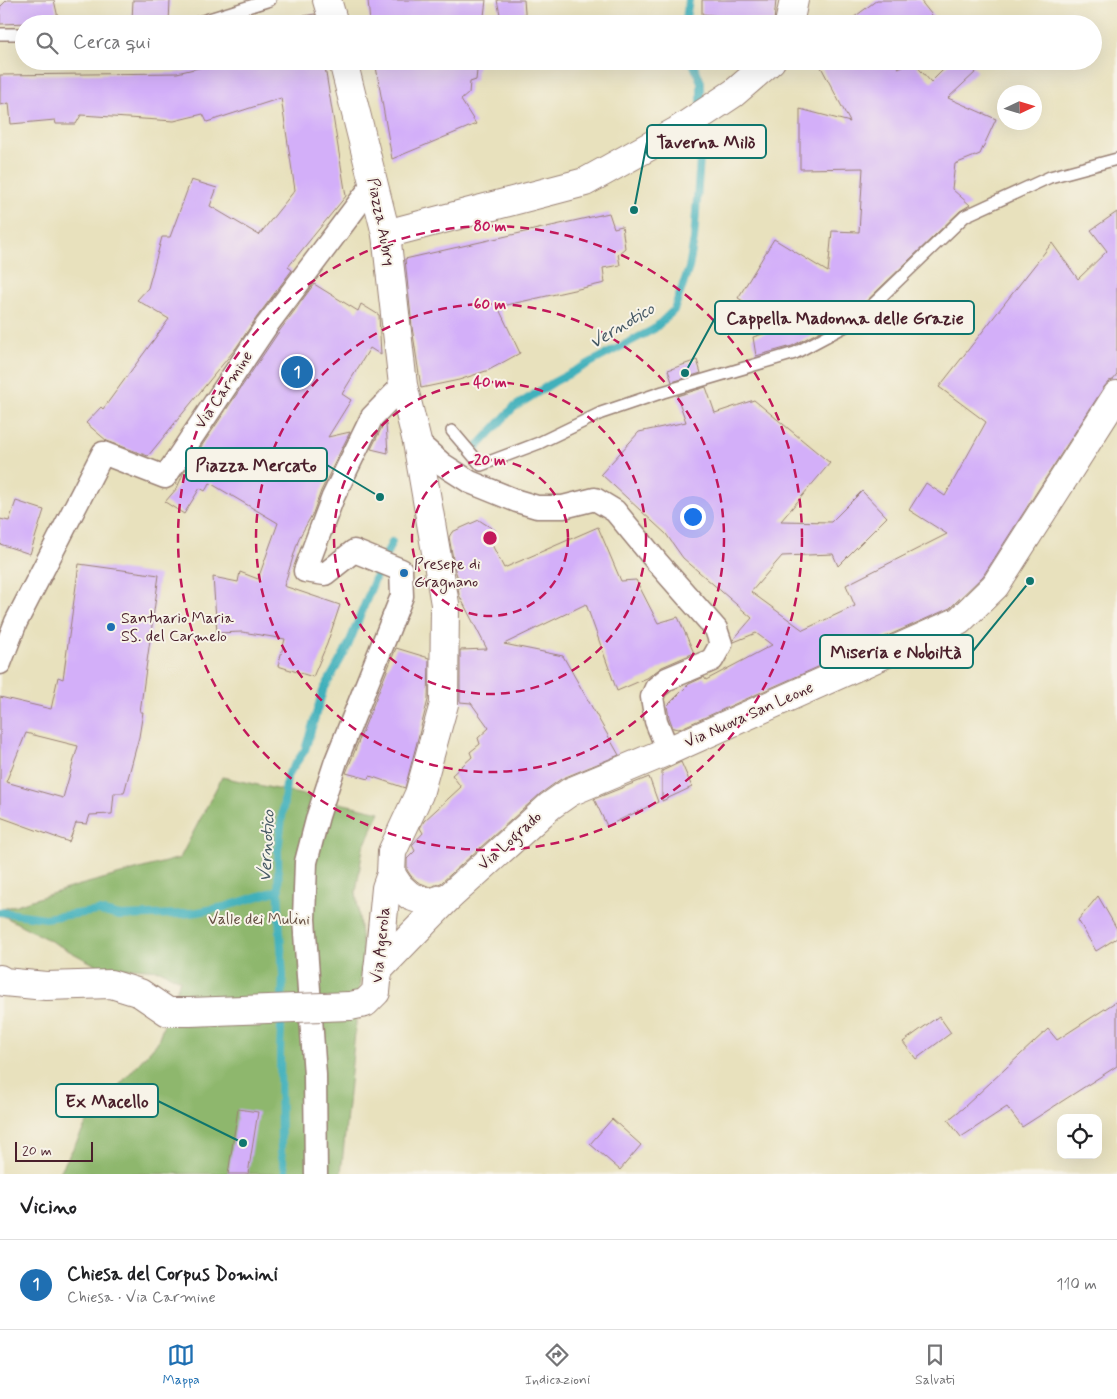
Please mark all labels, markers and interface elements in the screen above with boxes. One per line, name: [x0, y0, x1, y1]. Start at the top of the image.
search box: [15, 15, 1102, 70]
icon: search: [33, 29, 61, 57]
text: Cerca qui: [73, 30, 151, 55]
north arrow: [997, 85, 1042, 130]
callout: Taverna Milò: [647, 125, 766, 158]
text: Taverna Milò: [657, 131, 756, 155]
street label: Piazza Aubry: [362, 176, 400, 268]
text: 80 m: [473, 217, 507, 237]
text: 60 m: [474, 295, 506, 315]
water label: Vernotico: [585, 296, 660, 355]
callout: Cappella Madonna delle Grazie: [715, 301, 974, 334]
text: Cappella Madonna delle Grazie: [726, 307, 964, 331]
street label: Via Carmine: [190, 347, 258, 433]
pin: 1: [281, 353, 313, 391]
text: 40 m: [473, 373, 507, 393]
callout: Piazza Mercato: [186, 448, 327, 481]
text: 20 m: [474, 451, 506, 471]
text: Piazza Mercato: [195, 454, 317, 478]
your location: [680, 504, 706, 530]
centre of rings: [481, 529, 499, 547]
place label: Presepe di Gragnano: [414, 554, 481, 594]
marker: Presepe di Gragnano: [398, 567, 410, 579]
place label: Santuario Maria SS. del Carmelo: [121, 608, 234, 647]
marker: Santuario Maria SS. del Carmelo: [105, 621, 117, 633]
callout: Miseria e Nobiltà: [820, 635, 973, 668]
text: Miseria e Nobiltà: [830, 641, 962, 665]
street label: Via Nuova San Leone: [681, 677, 817, 753]
street label: Via Logrado: [474, 807, 547, 876]
water label: Vernotico: [253, 808, 281, 883]
street label: Via Agerola: [367, 906, 395, 984]
park label: Valle dei Mulini: [208, 909, 310, 930]
callout: Ex Macello: [56, 1084, 158, 1117]
text: Ex Macello: [65, 1090, 149, 1114]
map controls: [1057, 1114, 1102, 1159]
button: locate: [1057, 1114, 1102, 1159]
scale bar: [15, 1139, 92, 1162]
text: 20 m: [22, 1142, 52, 1160]
text: Vicino: [20, 1193, 77, 1221]
text: Chiesa del Corpus Domini: [67, 1262, 278, 1287]
text: 1: [32, 1274, 40, 1295]
text: 110 m: [1056, 1274, 1097, 1295]
text: Chiesa · Via Carmine: [67, 1287, 216, 1308]
tab: Mappa: [162, 1341, 200, 1389]
tab: Indicazioni: [525, 1341, 590, 1389]
tab: Salvati: [915, 1341, 955, 1389]

